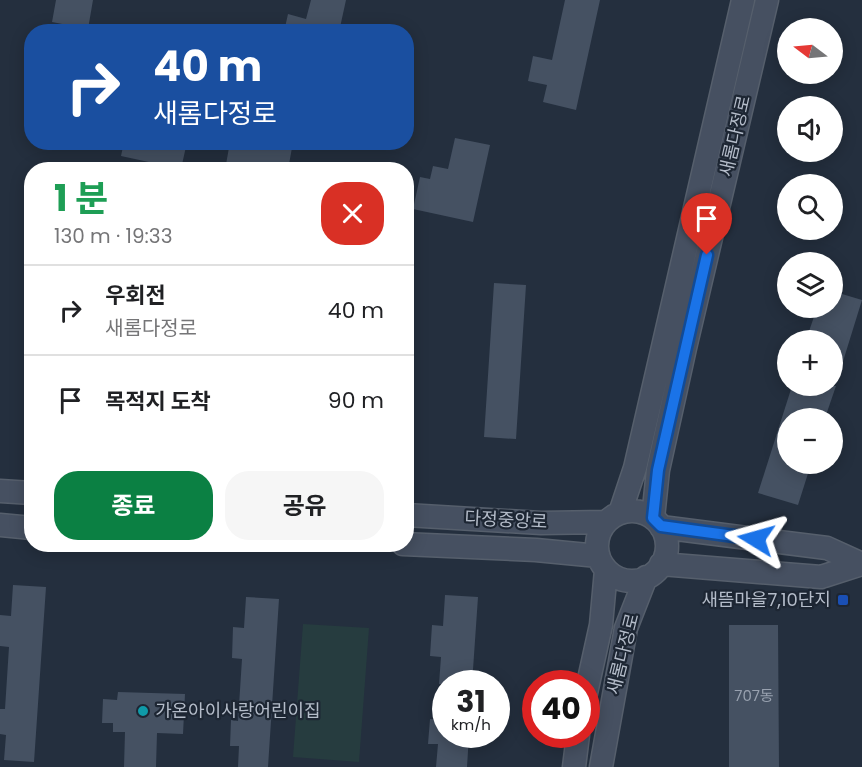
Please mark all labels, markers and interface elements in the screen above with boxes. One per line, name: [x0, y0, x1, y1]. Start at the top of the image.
north arrow: [777, 18, 843, 84]
map controls: [777, 18, 843, 474]
text: 40 m: [153, 37, 262, 96]
icon: right: [54, 48, 132, 126]
street label: 새롬다정로: [713, 93, 756, 179]
text: 새롬다정로: [153, 95, 277, 132]
button: sound: [777, 96, 843, 162]
text: 1 분: [54, 173, 108, 224]
button: search: [777, 174, 843, 240]
button: close: [321, 182, 384, 245]
pin: [681, 193, 732, 255]
icon: arrive: [690, 202, 723, 235]
text: 130 m · 19:33: [54, 222, 172, 250]
button: layers: [777, 252, 843, 318]
text: 우회전: [105, 280, 166, 311]
icon: right: [54, 294, 87, 327]
text: 40 m: [328, 295, 384, 326]
text: 새롬다정로: [105, 314, 197, 342]
button: +: [777, 330, 843, 396]
icon: arrive: [54, 384, 87, 417]
text: 90 m: [328, 385, 384, 416]
text: 목적지 도착: [105, 386, 211, 417]
button: −: [777, 408, 843, 474]
button: 종료: [54, 471, 213, 540]
button: 공유: [225, 471, 384, 540]
street label: 다정중앙로: [464, 505, 548, 534]
position arrow: [724, 507, 788, 571]
place label: 새뜸마을7,10단지: [701, 587, 831, 612]
marker: 새뜸마을7,10단지: [836, 593, 850, 607]
street label: 새롬다정로: [600, 611, 645, 697]
speed limit sign: 40: [522, 670, 600, 748]
text: 31: [456, 680, 486, 723]
house number: 707동: [734, 685, 774, 706]
place label: 가온아이사랑어린이집: [155, 698, 321, 723]
marker: 가온아이사랑어린이집: [136, 704, 150, 718]
text: km/h: [451, 714, 491, 735]

